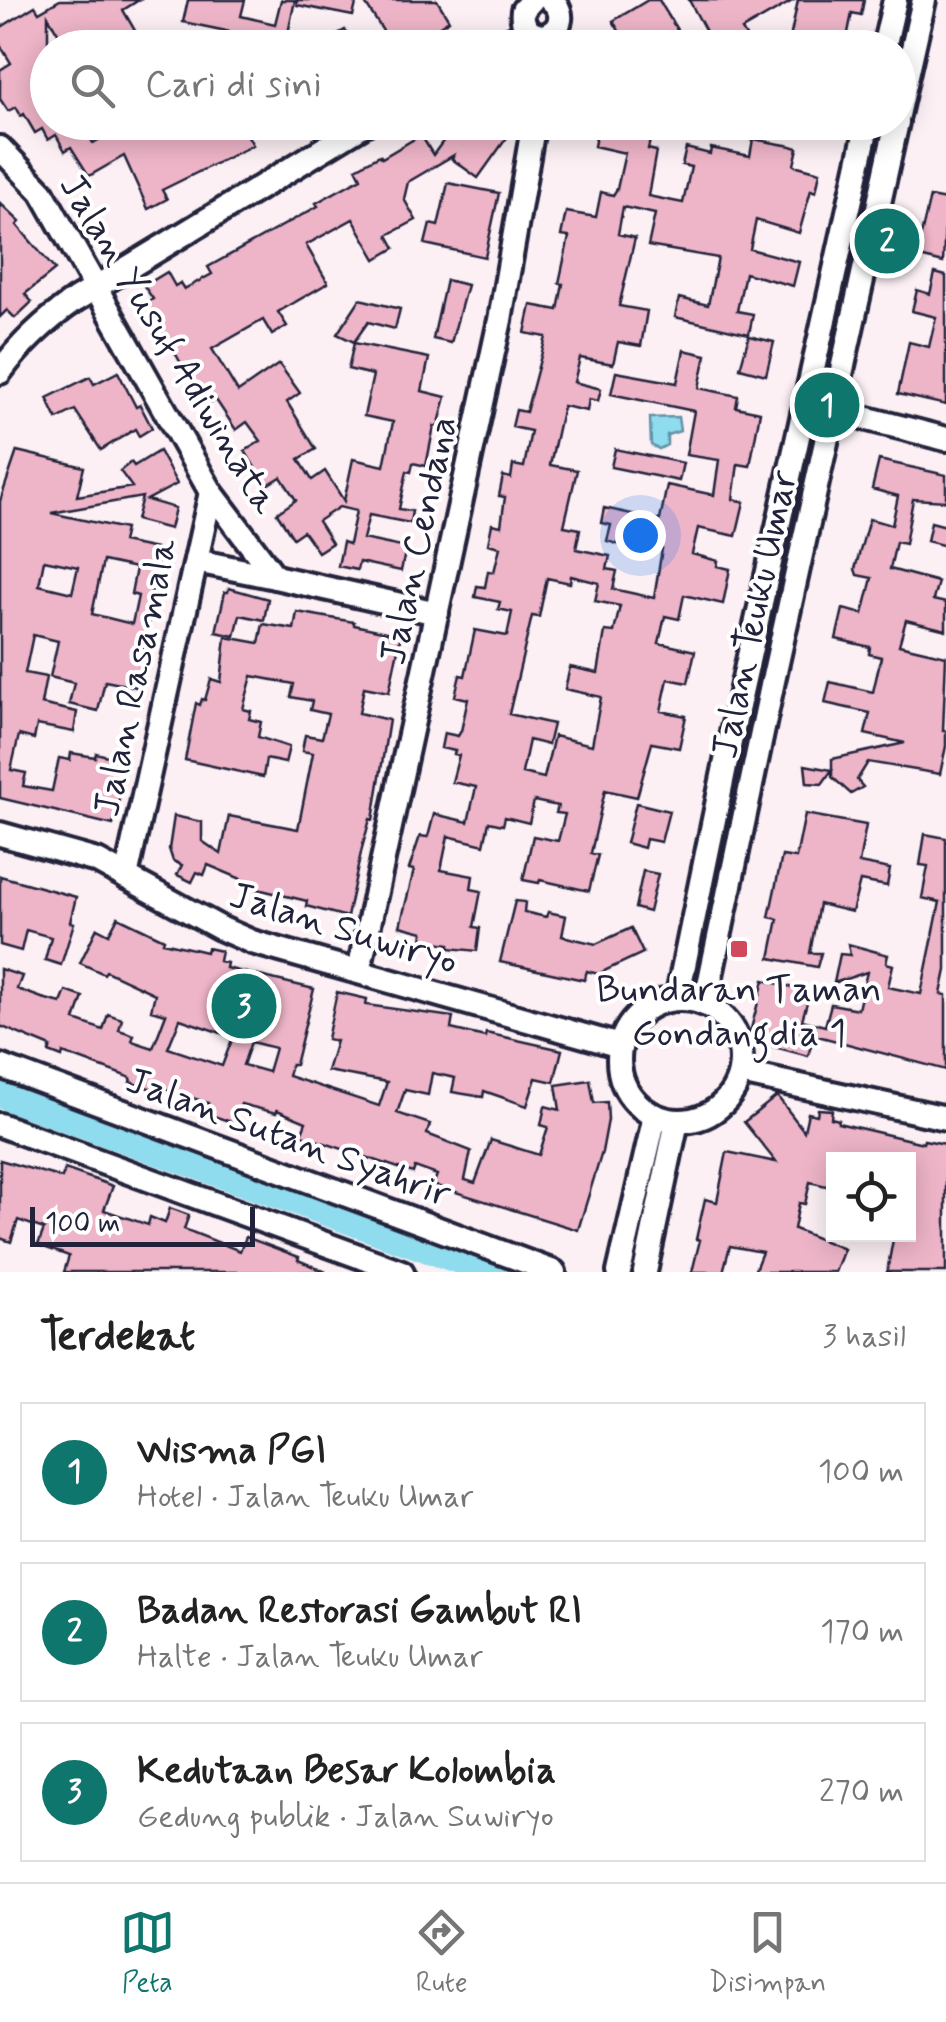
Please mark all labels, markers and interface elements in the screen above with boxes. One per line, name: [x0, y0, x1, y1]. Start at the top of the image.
search box: [30, 30, 916, 140]
icon: search: [65, 58, 120, 113]
text: Cari di sini: [145, 61, 322, 110]
street label: Jalan Yusuf Adiwinata: [47, 165, 289, 523]
pin: 2: [854, 204, 920, 278]
pin: 1: [794, 368, 860, 442]
street label: Jalan Cendana: [369, 412, 470, 669]
street label: Jalan Teuku Umar: [701, 466, 810, 763]
your location: [615, 510, 666, 561]
street label: Jalan Rasamala: [83, 534, 190, 821]
street label: Jalan Suwiryo: [223, 871, 463, 987]
marker: Bundaran Taman Gondangdia 1: [728, 938, 750, 960]
place label: Bundaran Taman Gondangdia 1: [596, 966, 882, 1063]
pin: 3: [212, 968, 276, 1044]
street label: Jalan Sutan Syahrir: [119, 1057, 457, 1220]
map controls: [826, 1152, 916, 1242]
button: locate: [826, 1152, 916, 1242]
scale bar: [30, 1202, 255, 1246]
text: 100 m: [45, 1206, 120, 1243]
text: Terdekat: [40, 1310, 195, 1365]
text: 3 hasil: [822, 1316, 906, 1358]
text: Wisma PGI: [137, 1427, 326, 1476]
text: 1: [67, 1451, 82, 1493]
text: 100 m: [818, 1451, 904, 1493]
text: Hotel · Jalan Teuku Umar: [137, 1476, 473, 1518]
text: Badan Restorasi Gambut RI: [137, 1587, 582, 1636]
text: 2: [67, 1611, 82, 1653]
text: 170 m: [820, 1611, 904, 1653]
text: Halte · Jalan Teuku Umar: [137, 1636, 483, 1678]
text: Kedutaan Besar Kolombia: [137, 1747, 556, 1796]
text: 3: [67, 1771, 82, 1813]
text: 270 m: [819, 1771, 904, 1813]
text: Gedung publik · Jalan Suwiryo: [137, 1796, 554, 1838]
tab: Peta: [120, 1905, 175, 2002]
tab: Rute: [414, 1905, 469, 2002]
tab: Disimpan: [709, 1905, 826, 2002]

